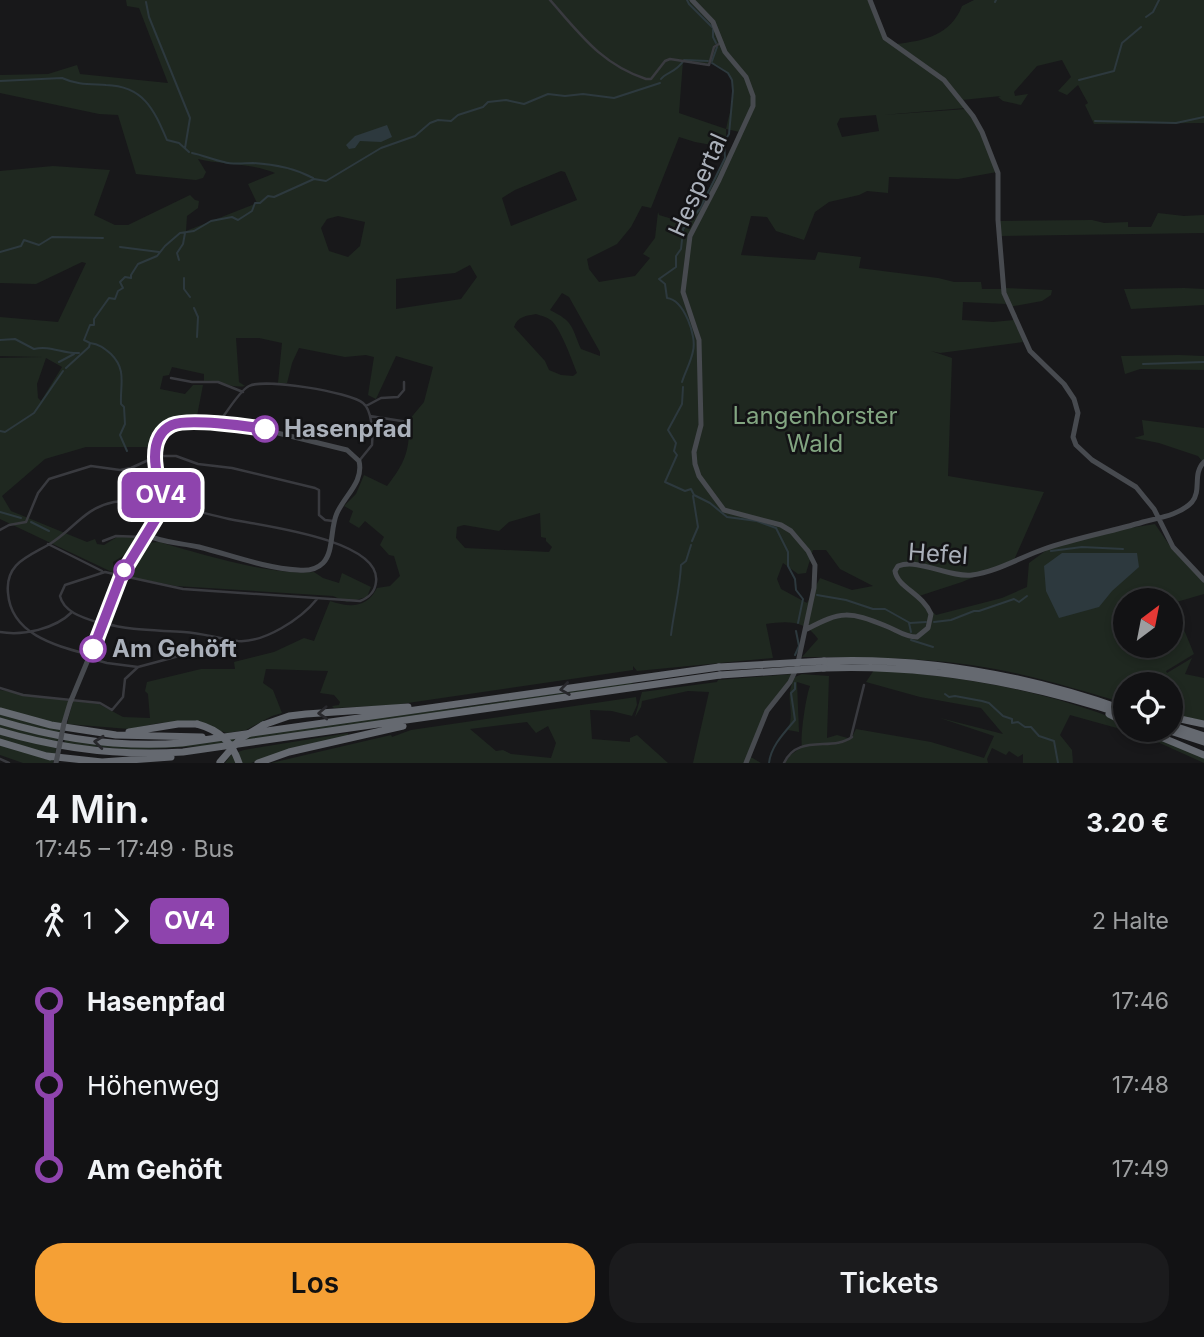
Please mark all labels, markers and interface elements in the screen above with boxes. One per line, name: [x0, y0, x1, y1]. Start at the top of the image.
street label: Hespertal: [662, 129, 733, 241]
park label: Langenhorster Wald: [732, 401, 898, 458]
place label: Hasenpfad: [284, 414, 412, 443]
marker: Hasenpfad: [252, 416, 278, 442]
line badge: OV4: [121, 472, 201, 518]
text: OV4: [136, 480, 186, 509]
street label: Hefel: [907, 537, 969, 570]
unlabelled marker: [114, 560, 134, 580]
north arrow: [1113, 588, 1183, 658]
map controls: [1113, 588, 1183, 742]
place label: Am Gehöft: [112, 634, 237, 663]
marker: Am Gehöft: [80, 636, 106, 662]
button: locate: [1113, 672, 1183, 742]
one-way arrow: [560, 681, 571, 696]
one-way arrow: [317, 705, 328, 720]
one-way arrow: [94, 735, 105, 750]
text: 4 Min.: [35, 786, 150, 832]
text: 3.20 €: [1086, 807, 1169, 838]
text: 17:45 – 17:49 · Bus: [35, 835, 234, 863]
icon: walk: [35, 902, 73, 940]
icon: forward: [102, 902, 140, 940]
text: OV4: [164, 906, 215, 935]
text: 1: [83, 907, 92, 935]
text: 2 Halte: [1092, 907, 1169, 935]
text: Hasenpfad: [87, 986, 225, 1017]
text: 17:46: [1112, 987, 1169, 1015]
text: Höhenweg: [87, 1070, 220, 1101]
text: 17:48: [1112, 1071, 1169, 1099]
text: Am Gehöft: [87, 1154, 222, 1185]
text: 17:49: [1112, 1155, 1169, 1183]
button: Los: [35, 1243, 595, 1323]
button: Tickets: [609, 1243, 1169, 1323]

